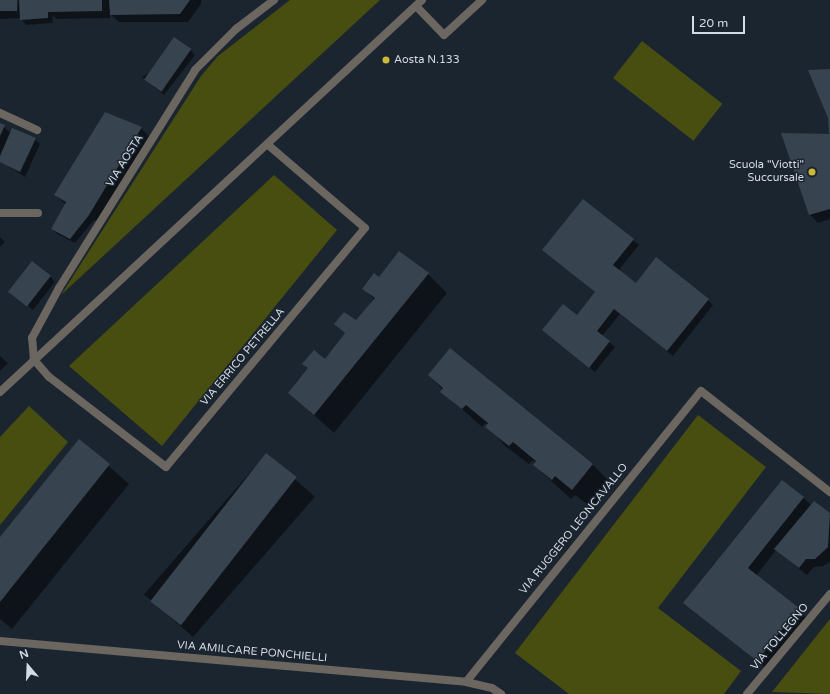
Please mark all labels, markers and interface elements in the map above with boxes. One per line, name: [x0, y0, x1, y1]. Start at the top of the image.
scale bar: [694, 8, 747, 34]
text: 20 m: [699, 16, 728, 30]
place label: Aosta N.133: [394, 53, 460, 67]
marker: Aosta N.133: [381, 55, 391, 65]
street label: VIA AOSTA: [104, 132, 146, 190]
place label: Scuola "Viotti" Succursale: [729, 159, 804, 185]
marker: Scuola "Viotti" Succursale: [807, 167, 817, 177]
street label: VIA ERRICO PETRELLA: [198, 305, 288, 409]
street label: VIA RUGGERO LEONCAVALLO: [517, 461, 631, 597]
street label: VIA TOLLEGNO: [748, 601, 812, 673]
street label: VIA AMILCARE PONCHIELLI: [176, 639, 328, 665]
north arrow: [8, 646, 48, 686]
text: N: [18, 647, 30, 662]

